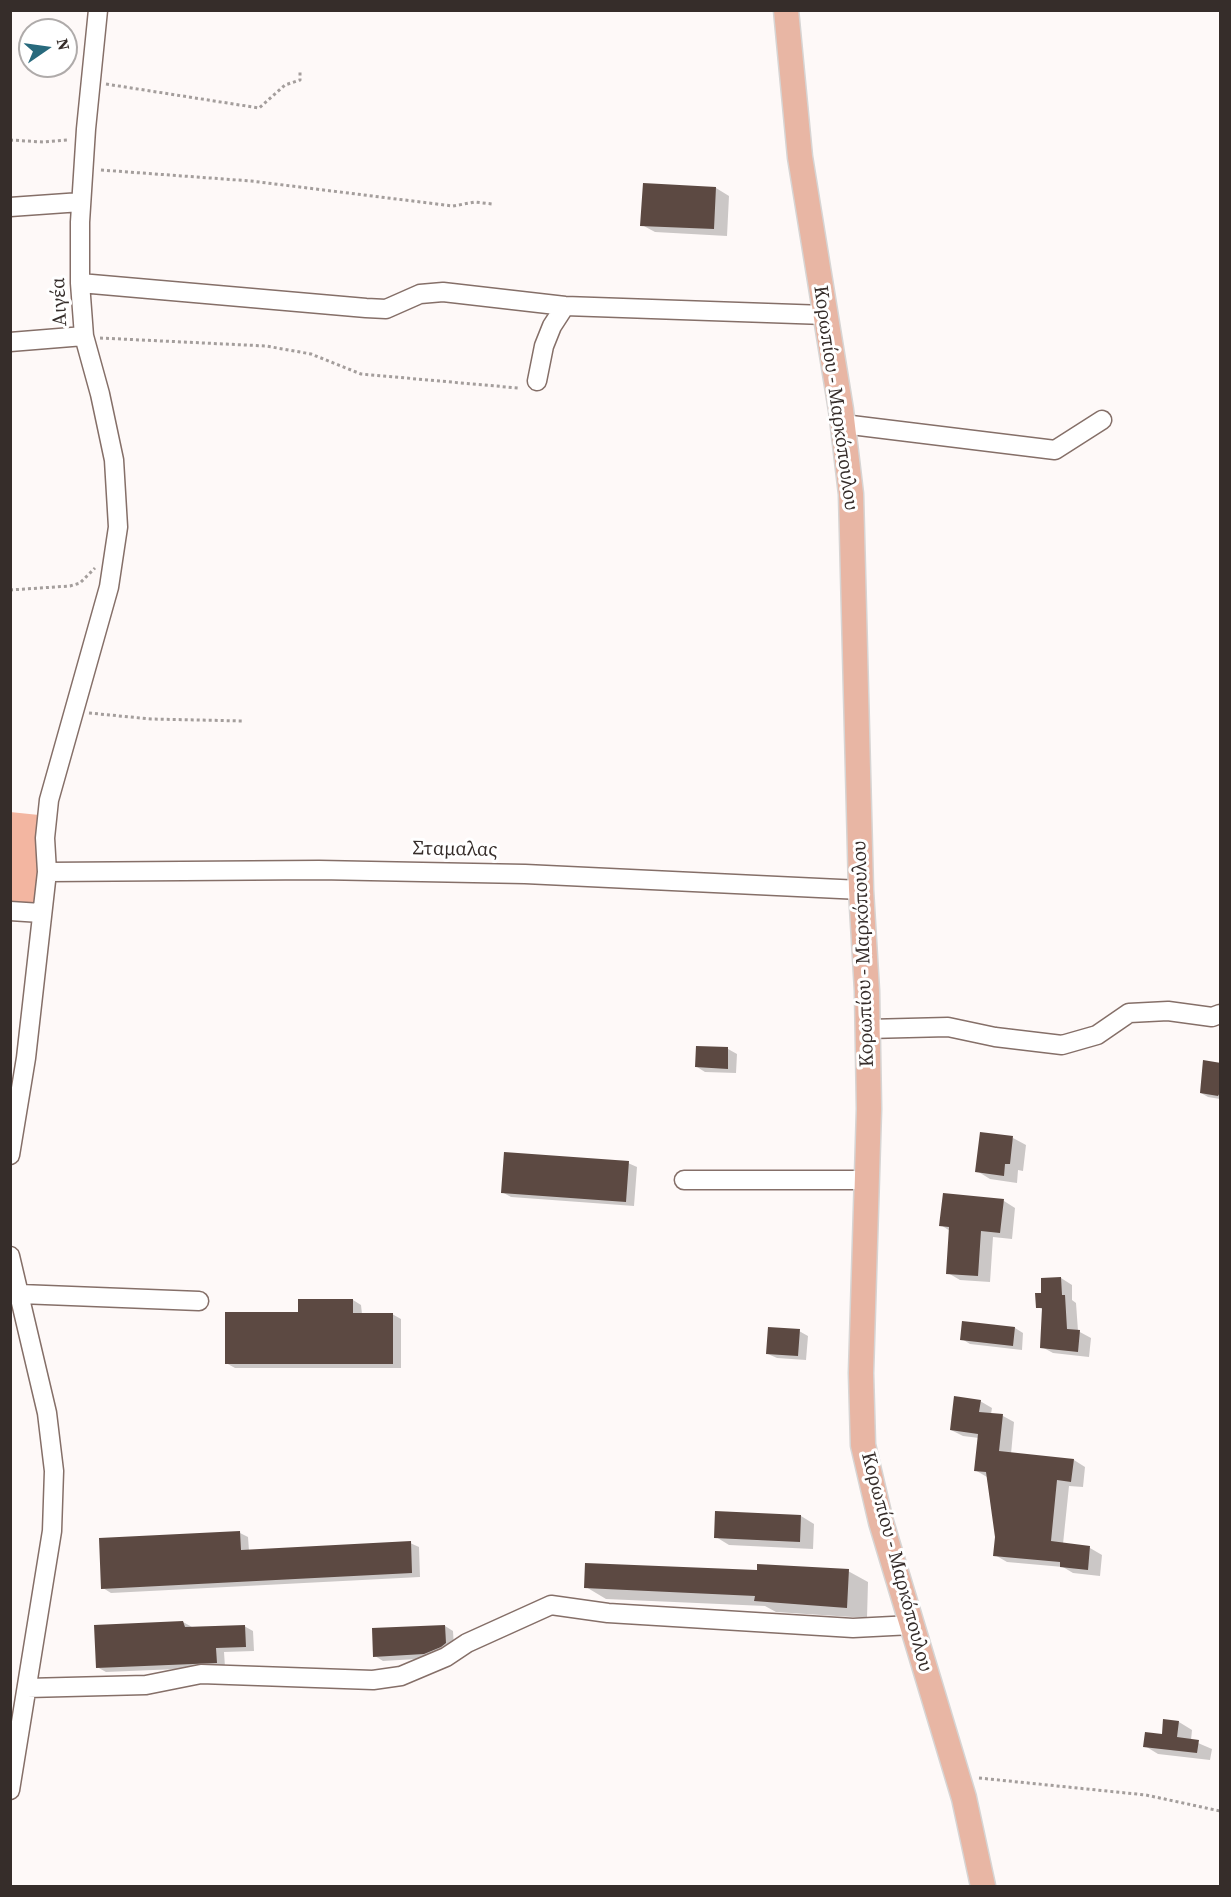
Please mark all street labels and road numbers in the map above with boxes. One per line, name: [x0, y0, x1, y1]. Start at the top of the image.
street label: Αιγέα: [47, 277, 73, 327]
street label: Κορωπίου - Μαρκόπουλου: [807, 284, 863, 512]
street label: Σταμαλας: [412, 837, 498, 863]
street label: Κορωπίου - Μαρκόπουλου: [848, 840, 880, 1068]
street label: Κορωπίου - Μαρκόπουλου: [855, 1450, 937, 1674]

